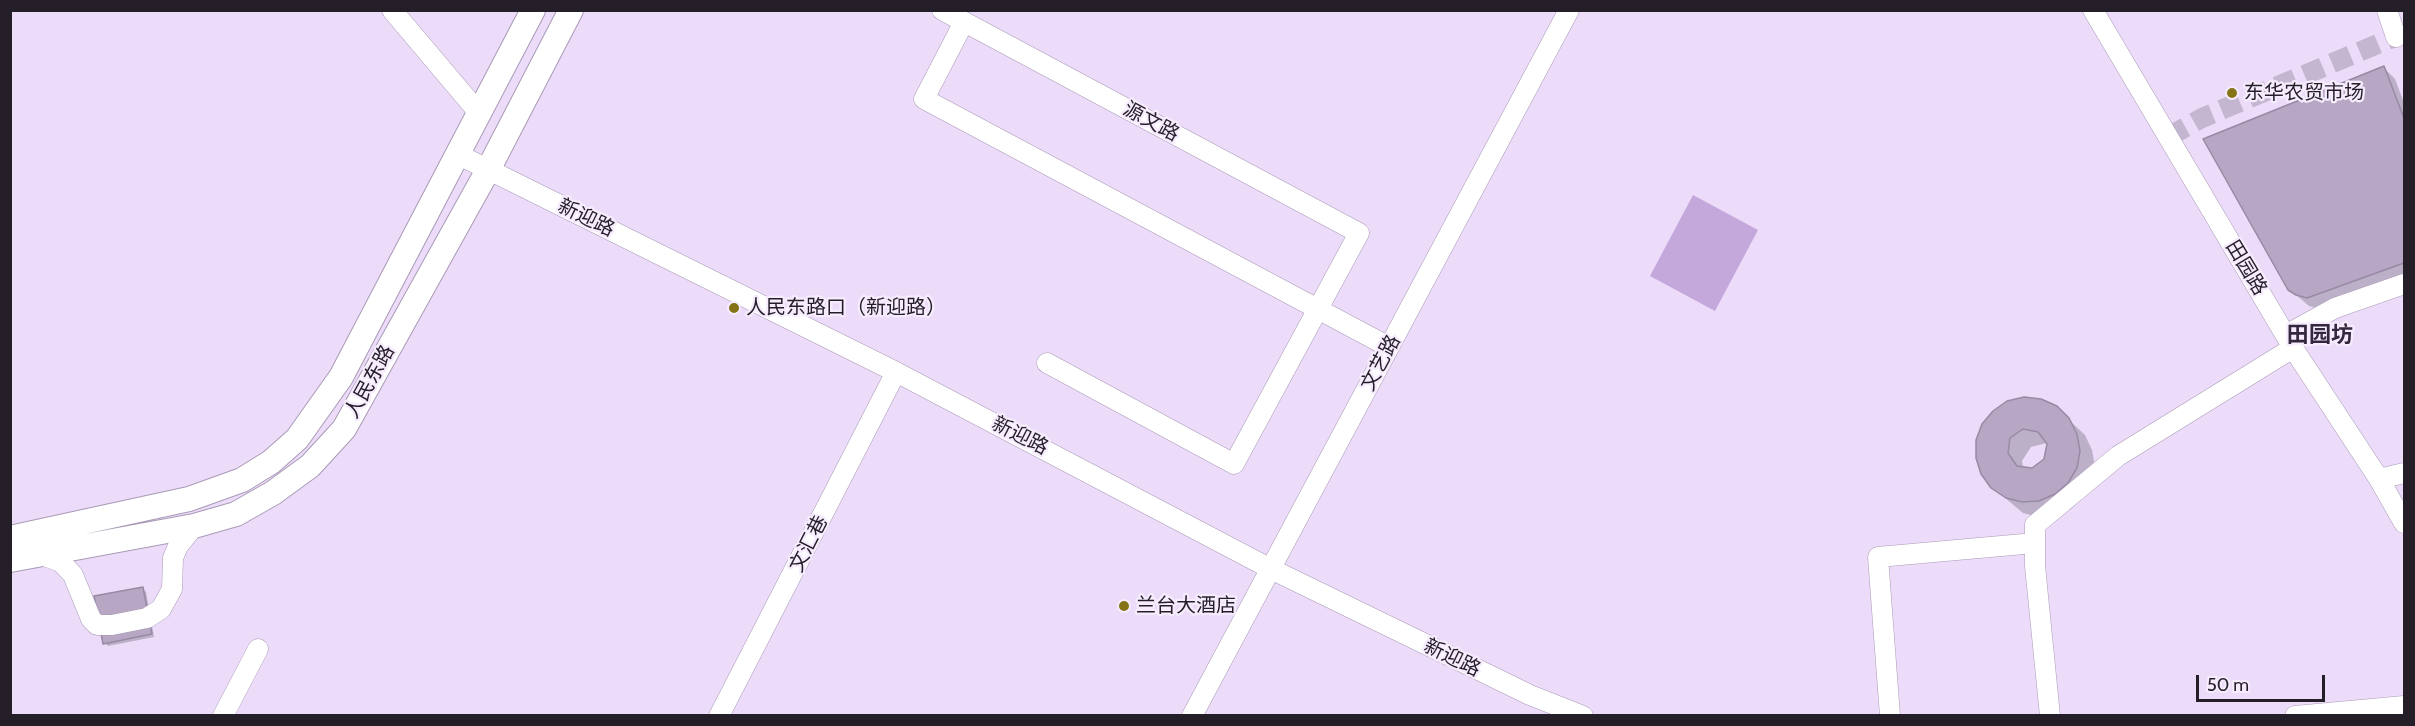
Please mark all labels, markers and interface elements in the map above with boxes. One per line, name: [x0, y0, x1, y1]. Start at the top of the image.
place label: 东华农贸市场: [2244, 81, 2364, 105]
marker: 东华农贸市场: [2225, 86, 2239, 100]
street label: 源文路: [1119, 97, 1183, 147]
street label: 新迎路: [554, 194, 618, 242]
street label: 田园路: [2220, 236, 2272, 300]
place label: 人民东路口（新迎路）: [746, 296, 946, 320]
marker: 人民东路口（新迎路）: [727, 301, 741, 315]
district label: 田园坊: [2287, 323, 2353, 349]
street label: 文艺路: [1356, 331, 1406, 395]
street label: 人民东路: [340, 341, 400, 423]
street label: 新迎路: [988, 412, 1052, 460]
street label: 文汇巷: [785, 512, 833, 576]
place label: 兰台大酒店: [1136, 594, 1236, 618]
marker: 兰台大酒店: [1117, 599, 1131, 613]
street label: 新迎路: [1420, 634, 1484, 682]
scale bar: [2199, 663, 2328, 701]
text: 50 m: [2207, 674, 2249, 696]

